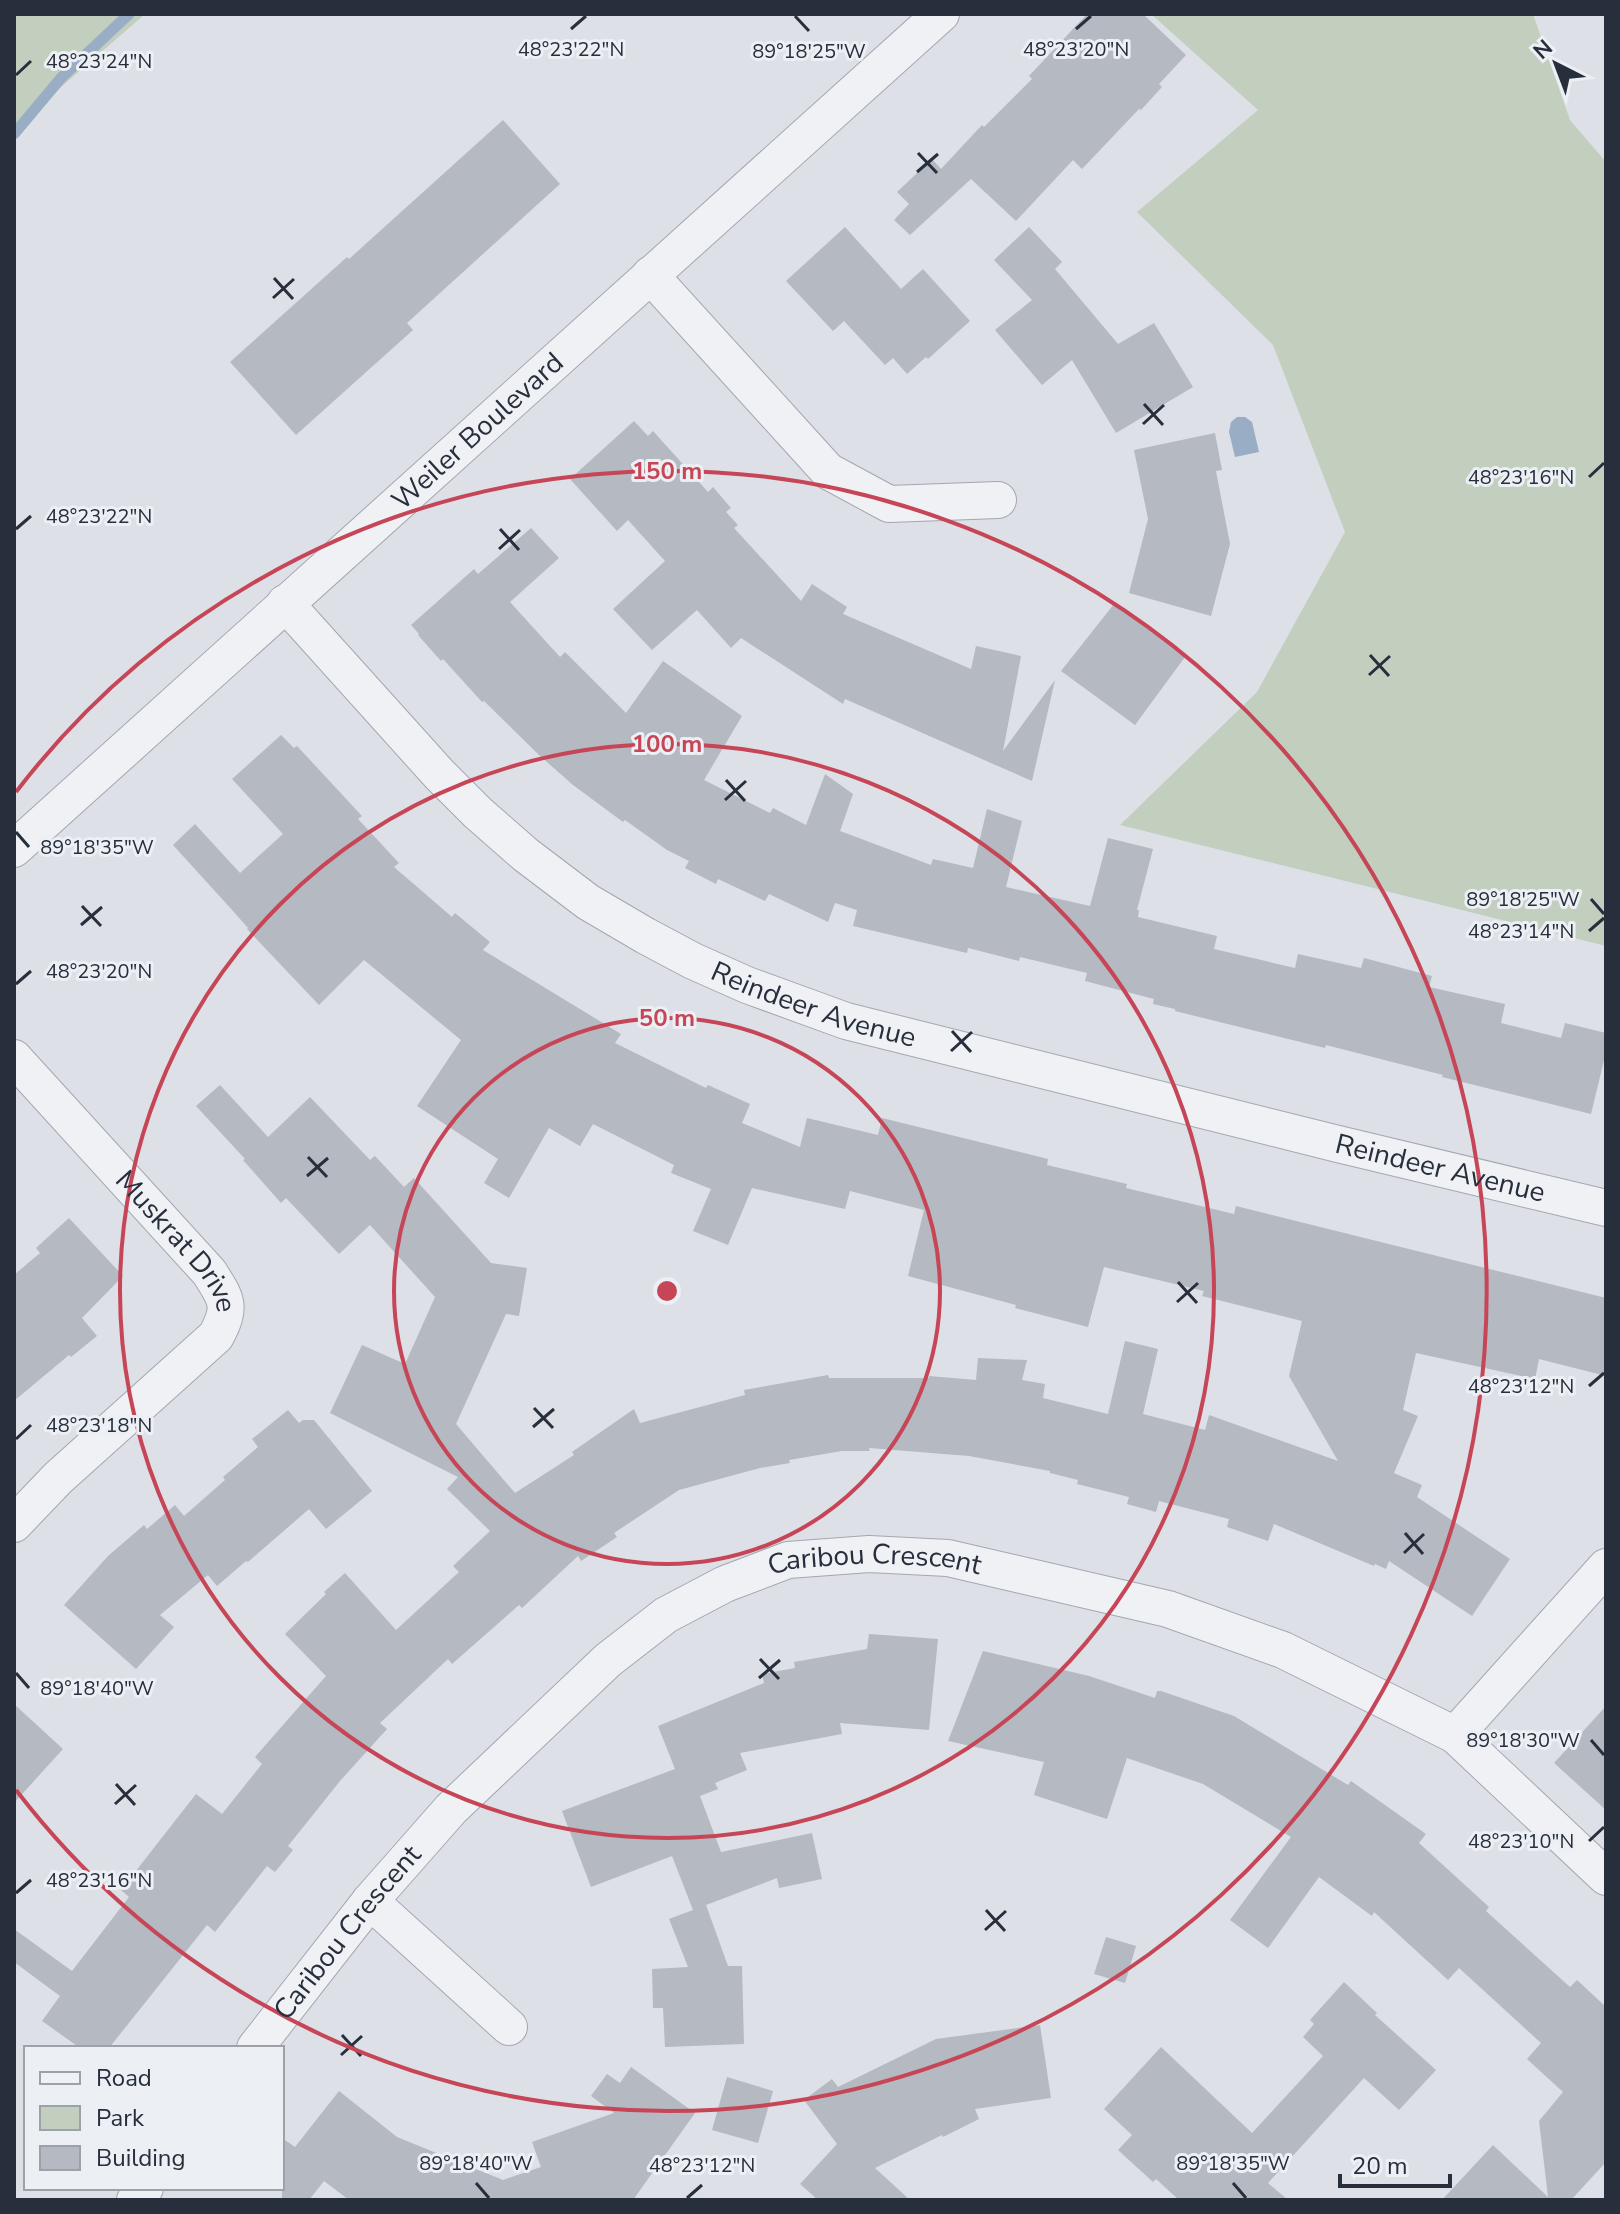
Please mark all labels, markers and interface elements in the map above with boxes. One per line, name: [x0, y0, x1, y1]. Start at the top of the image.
north arrow: [1516, 24, 1596, 104]
text: N: [1527, 33, 1559, 67]
text: 48°23'22"N: [518, 36, 624, 63]
text: 48°23'20"N: [1023, 36, 1129, 63]
text: 89°18'25"W: [752, 38, 866, 65]
text: 48°23'24"N: [46, 48, 152, 75]
street label: Weiler Boulevard: [384, 344, 572, 519]
text: 150 m: [632, 455, 702, 487]
text: 48°23'16"N: [1468, 464, 1574, 491]
text: 48°23'22"N: [46, 503, 152, 530]
text: 100 m: [632, 728, 702, 760]
text: 89°18'35"W: [40, 834, 154, 861]
text: 89°18'25"W: [1466, 886, 1580, 913]
text: 48°23'14"N: [1468, 918, 1574, 945]
street label: Reindeer Avenue: [705, 952, 920, 1057]
text: 48°23'20"N: [46, 958, 152, 985]
text: 50 m: [639, 1002, 695, 1034]
street label: Reindeer Avenue: [1332, 1125, 1549, 1212]
street label: Muskrat Drive: [107, 1162, 245, 1314]
centre of rings: [653, 1277, 681, 1305]
text: 48°23'12"N: [1468, 1373, 1574, 1400]
text: 48°23'18"N: [46, 1412, 152, 1439]
street label: Caribou Crescent: [762, 1535, 986, 1585]
text: 89°18'40"W: [40, 1675, 154, 1702]
text: 89°18'30"W: [1466, 1727, 1580, 1754]
text: 48°23'10"N: [1468, 1828, 1574, 1855]
street label: Caribou Crescent: [265, 1837, 430, 2028]
text: 48°23'16"N: [46, 1867, 152, 1894]
legend: [24, 2046, 284, 2190]
text: Road: [96, 2062, 152, 2094]
text: Park: [96, 2102, 145, 2134]
scale bar: [1340, 2138, 1450, 2188]
text: Building: [96, 2142, 186, 2174]
text: 89°18'40"W: [419, 2150, 533, 2177]
text: 89°18'35"W: [1176, 2150, 1290, 2177]
text: 20 m: [1352, 2150, 1408, 2182]
text: 48°23'12"N: [649, 2152, 755, 2179]

